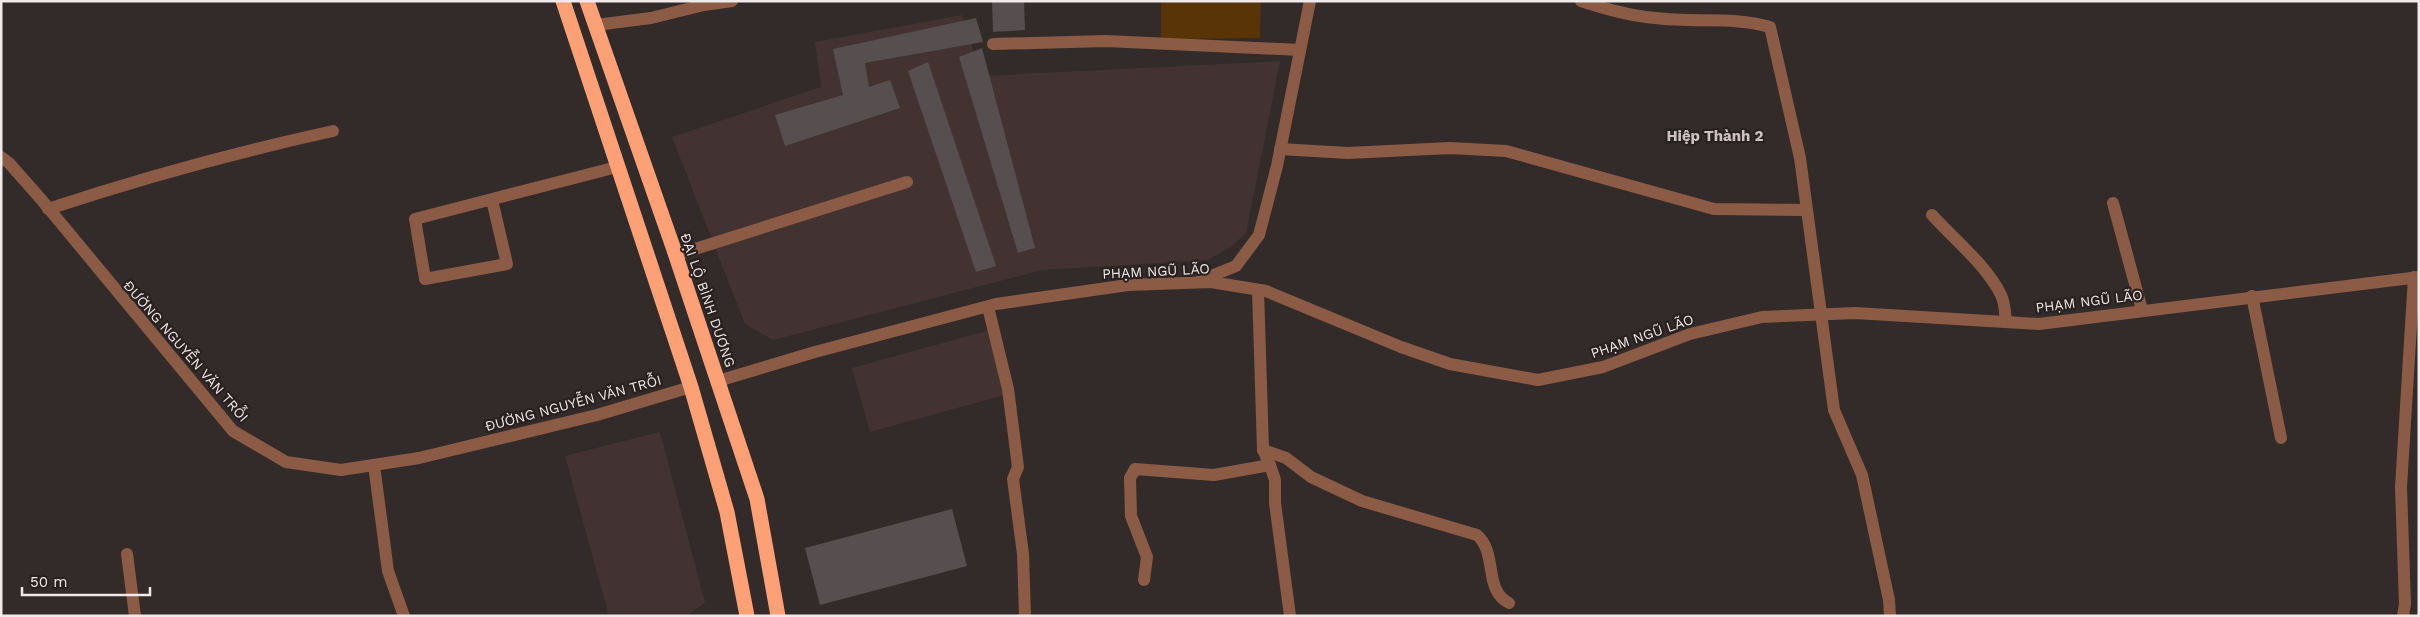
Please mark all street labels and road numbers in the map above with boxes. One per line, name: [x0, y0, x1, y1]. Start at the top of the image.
street label: ĐẠI LỘ BÌNH DƯƠNG: [677, 231, 739, 369]
street label: PHẠM NGŨ LÃO: [1102, 260, 1210, 282]
street label: ĐƯỜNG NGUYỄN VĂN TRỖI: [120, 276, 253, 425]
street label: PHẠM NGŨ LÃO: [2035, 286, 2143, 316]
street label: PHẠM NGŨ LÃO: [1588, 311, 1696, 361]
street label: ĐƯỜNG NGUYỄN VĂN TRỖI: [483, 370, 663, 434]

